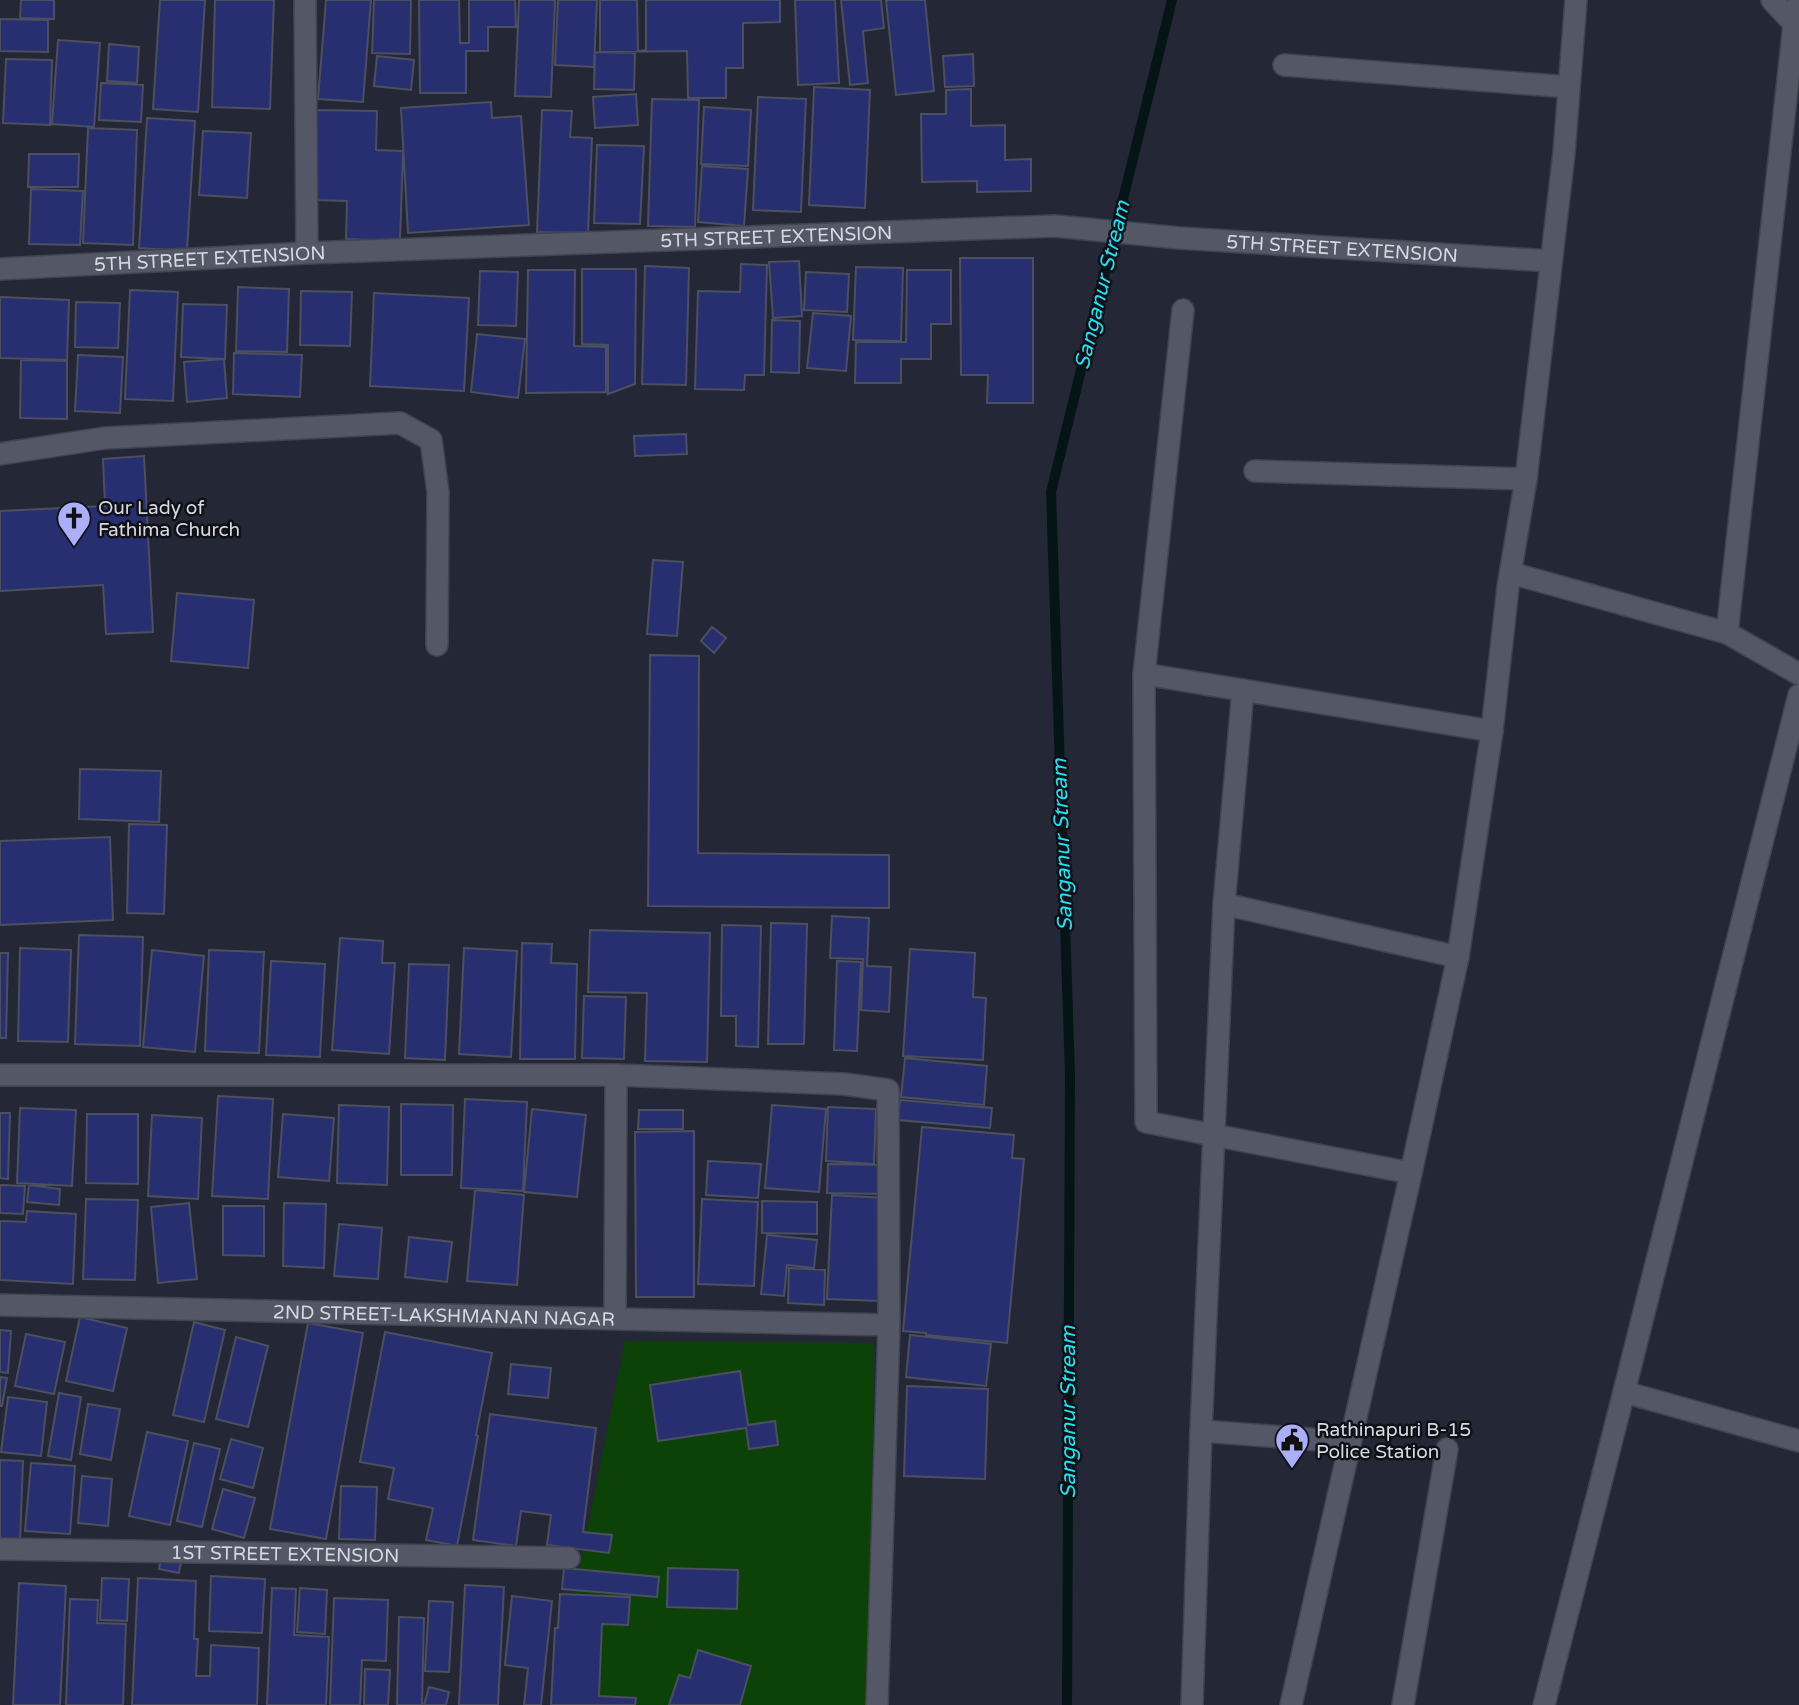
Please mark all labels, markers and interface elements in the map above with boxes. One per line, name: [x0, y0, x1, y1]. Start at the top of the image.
water label: Sanganur Stream: [1069, 198, 1136, 372]
street label: 5TH STREET EXTENSION: [660, 222, 893, 252]
street label: 5TH STREET EXTENSION: [1226, 231, 1459, 267]
street label: 5TH STREET EXTENSION: [93, 242, 326, 276]
place label: Our Lady of Fathima Church: [98, 497, 240, 541]
church icon: Our Lady of Fathima Church: [55, 499, 93, 548]
water label: Sanganur Stream: [1047, 758, 1078, 932]
street label: 2ND STREET-LAKSHMANAN NAGAR: [273, 1301, 615, 1331]
water label: Sanganur Stream: [1056, 1325, 1081, 1498]
place label: Rathinapuri B-15 Police Station: [1316, 1419, 1471, 1463]
public building icon: Rathinapuri B-15 Police Station: [1273, 1421, 1311, 1470]
street label: 1ST STREET EXTENSION: [170, 1542, 399, 1567]

